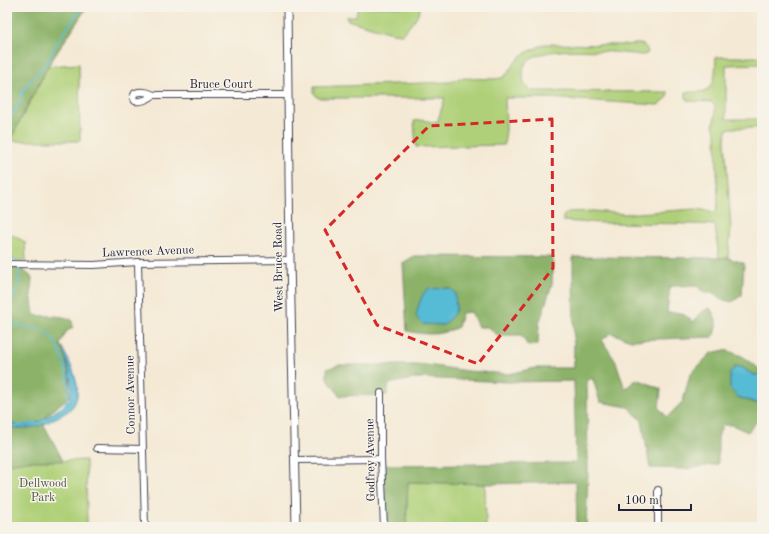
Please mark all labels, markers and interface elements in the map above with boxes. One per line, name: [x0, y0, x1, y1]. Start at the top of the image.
street label: Bruce Court: [189, 79, 253, 91]
street label: West Bruce Road: [272, 222, 286, 312]
street label: Lawrence Avenue: [102, 244, 195, 260]
street label: Connor Avenue: [124, 355, 138, 435]
street label: Godfrey Avenue: [364, 418, 378, 502]
park label: Dellwood Park: [19, 478, 67, 504]
scale bar: [619, 486, 691, 512]
text: 100 m: [625, 495, 659, 507]

